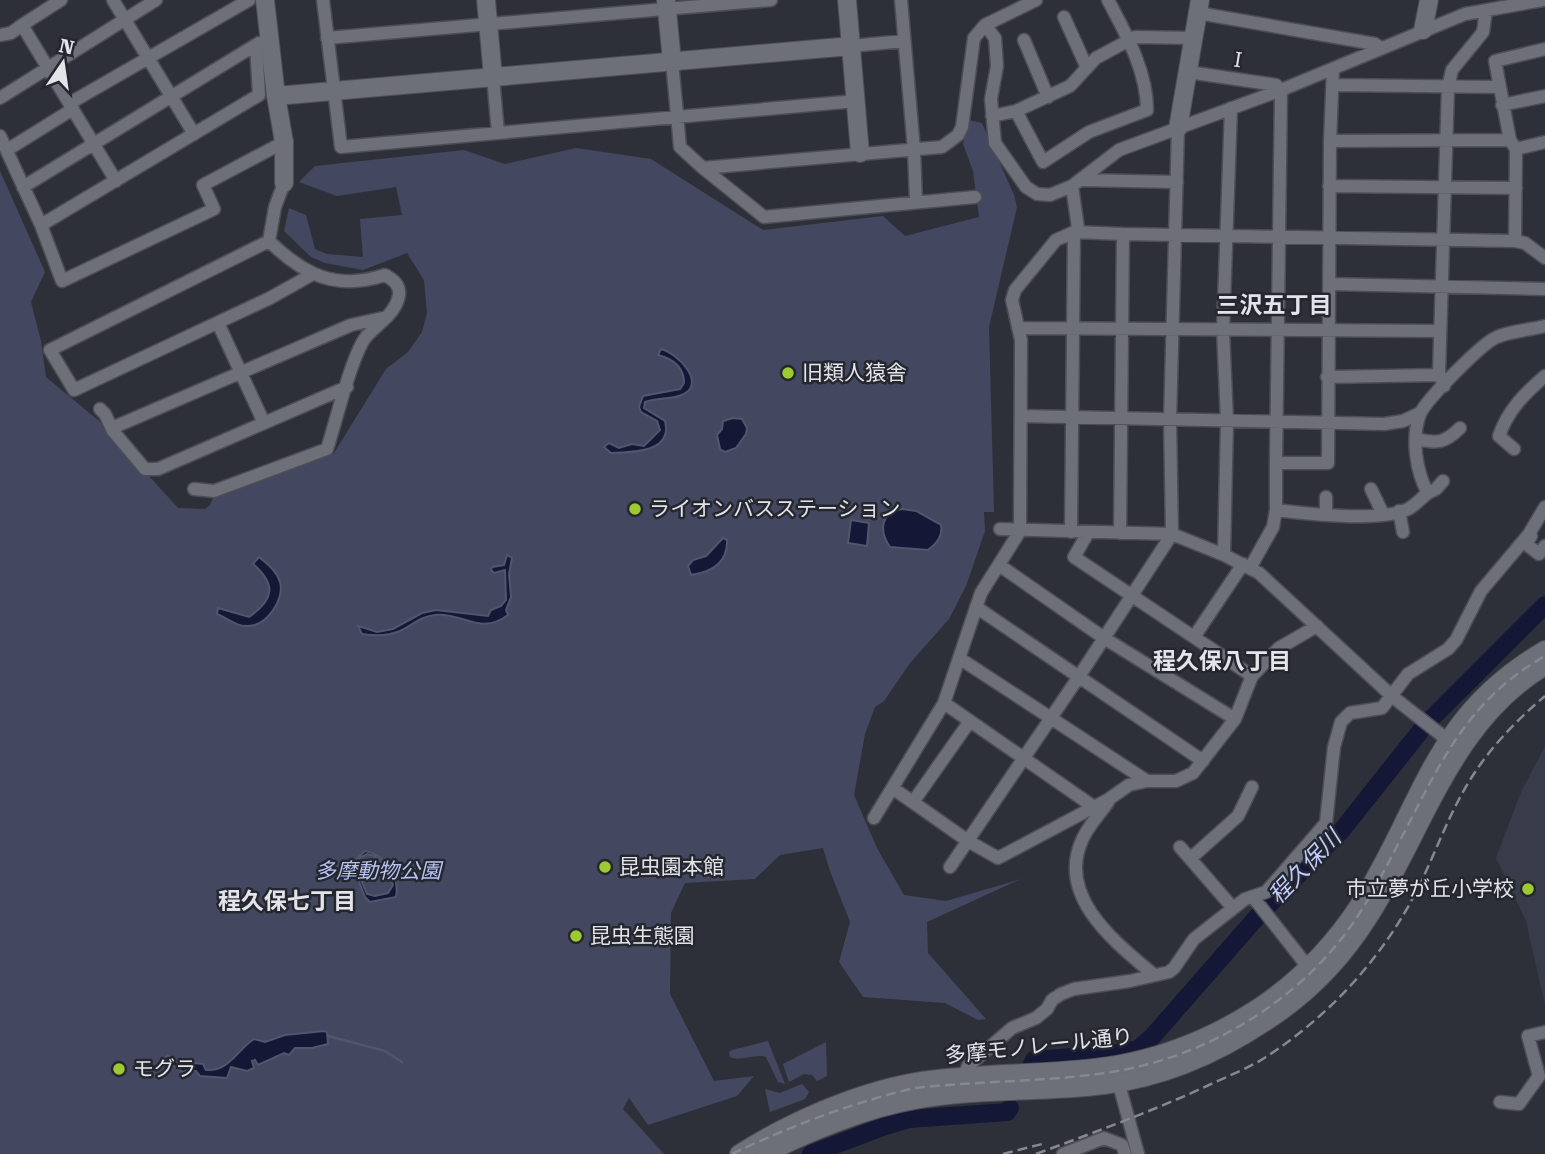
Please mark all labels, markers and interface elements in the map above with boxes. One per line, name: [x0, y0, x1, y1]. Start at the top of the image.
north arrow: [28, 28, 98, 98]
text: N: [57, 34, 77, 60]
street label: I: [1232, 48, 1244, 72]
district label: 三沢五丁目: [1217, 292, 1332, 319]
place label: 旧類人猿舎: [802, 361, 907, 385]
marker: 旧類人猿舎: [780, 365, 796, 381]
place label: ライオンバスステーション: [649, 497, 901, 521]
marker: ライオンバスステーション: [627, 501, 643, 517]
district label: 程久保八丁目: [1153, 648, 1291, 675]
water label: 程久保川: [1263, 822, 1349, 909]
place label: 昆虫園本館: [619, 855, 724, 879]
park label: 多摩動物公園: [315, 859, 444, 883]
marker: 昆虫園本館: [597, 859, 613, 875]
place label: 市立夢が丘小学校: [1346, 877, 1514, 901]
marker: 市立夢が丘小学校: [1520, 881, 1536, 897]
district label: 程久保七丁目: [218, 888, 356, 915]
place label: 昆虫生態園: [590, 924, 695, 948]
marker: 昆虫生態園: [568, 928, 584, 944]
street label: 多摩モノレール通り: [944, 1024, 1134, 1068]
place label: モグラ: [133, 1057, 196, 1081]
marker: モグラ: [111, 1061, 127, 1077]

